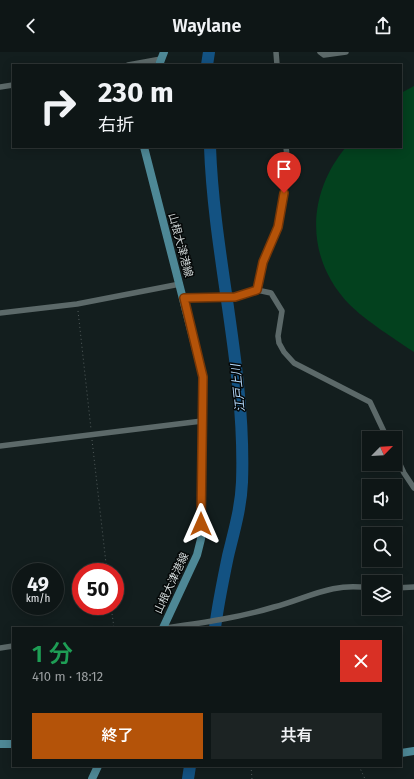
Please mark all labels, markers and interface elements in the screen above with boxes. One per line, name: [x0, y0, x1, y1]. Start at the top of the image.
icon: back: [20, 15, 42, 37]
text: Waylane: [173, 15, 241, 37]
icon: share: [372, 15, 394, 37]
text: 230 m: [98, 76, 174, 109]
icon: right: [32, 80, 84, 132]
text: 右折: [98, 114, 134, 136]
pin: [267, 152, 301, 193]
icon: arrive: [273, 158, 295, 180]
street label: 山根大津港線: [166, 212, 195, 279]
water label: 江戸上川: [228, 361, 247, 413]
north arrow: [362, 431, 402, 471]
map controls: [362, 431, 402, 615]
button: sound: [362, 479, 402, 519]
position arrow: [180, 503, 222, 545]
button: search: [362, 527, 402, 567]
street label: 山根大津港線: [152, 551, 191, 616]
speed limit sign: 50: [72, 563, 124, 615]
text: 49: [27, 572, 49, 596]
button: layers: [362, 575, 402, 615]
text: km/h: [26, 593, 50, 605]
text: 1 分: [32, 640, 73, 668]
button: close: [340, 640, 382, 682]
text: 410 m · 18:12: [32, 669, 103, 684]
button: 終了: [32, 713, 203, 759]
button: 共有: [211, 713, 382, 759]

